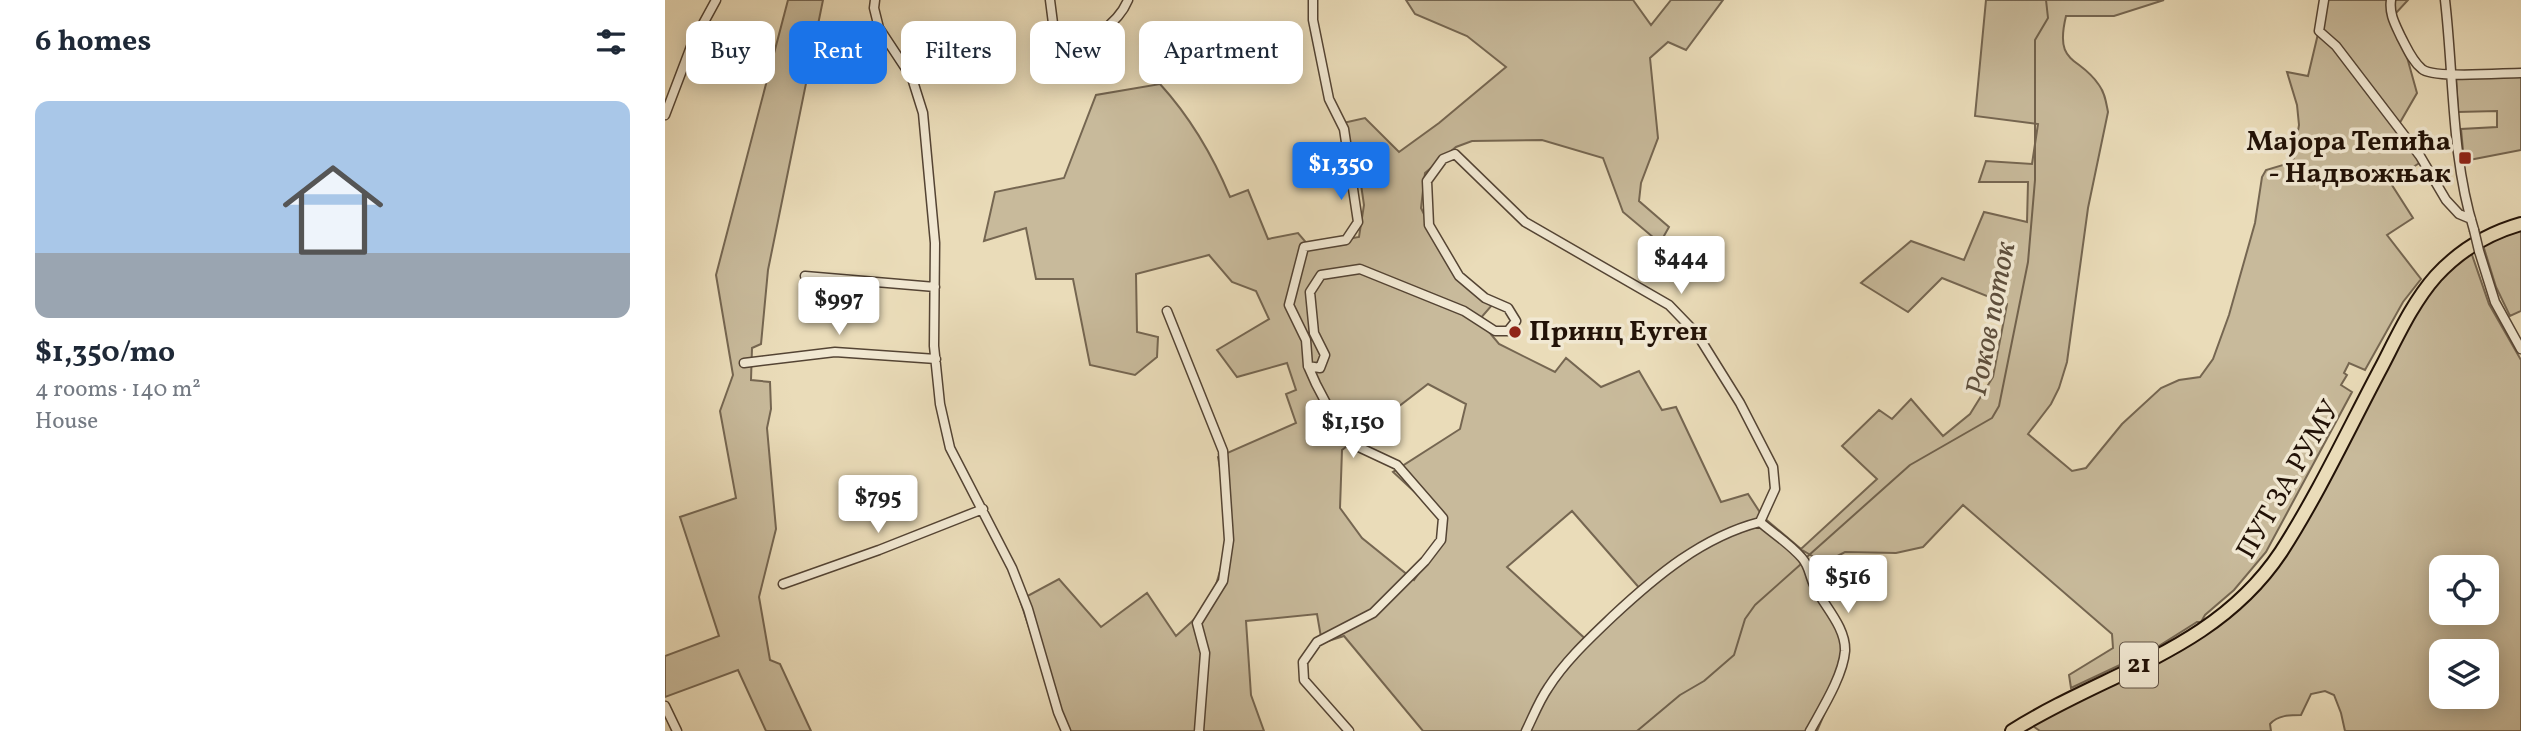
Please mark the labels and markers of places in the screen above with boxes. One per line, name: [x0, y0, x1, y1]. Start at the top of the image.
place label: Мајора Тепића - Надвожњак: [2246, 123, 2451, 194]
pin: $1,350: [1284, 142, 1398, 202]
marker: Мајора Тепића - Надвожњак: [2457, 150, 2473, 166]
pin: $444: [1640, 236, 1722, 296]
pin: $997: [798, 278, 880, 337]
place label: Принц Еуген: [1529, 313, 1708, 352]
marker: Принц Еуген: [1507, 324, 1523, 340]
pin: $1,150: [1296, 400, 1410, 460]
pin: $795: [837, 476, 919, 535]
pin: $516: [1807, 556, 1889, 615]

